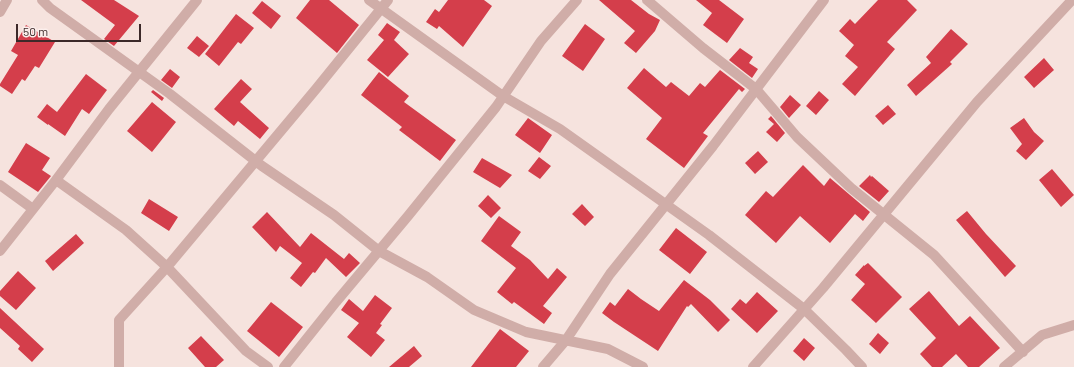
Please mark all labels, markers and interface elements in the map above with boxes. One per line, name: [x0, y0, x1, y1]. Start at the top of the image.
scale bar: [18, 16, 143, 42]
text: 50 m: [23, 24, 48, 38]

